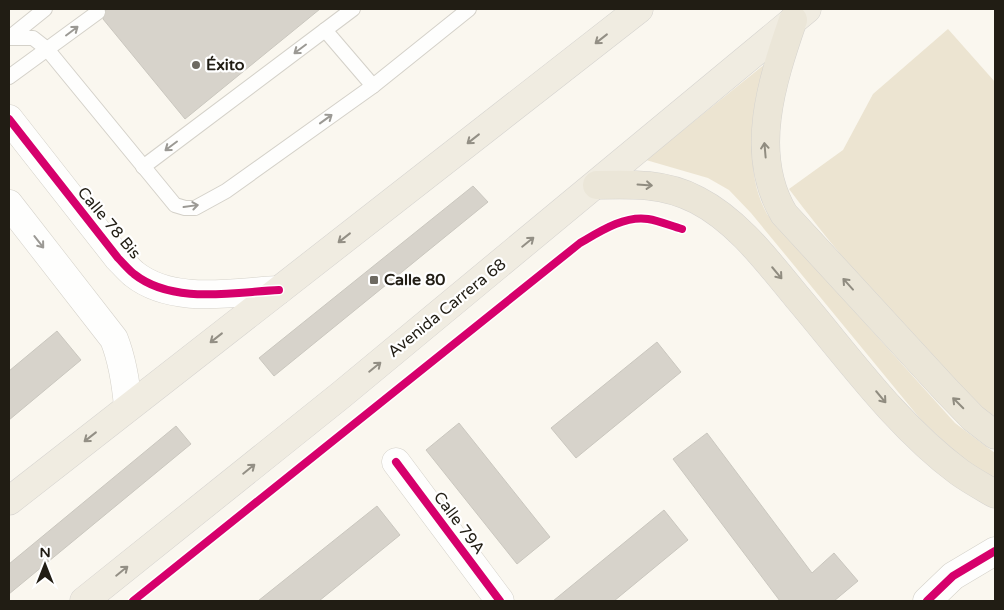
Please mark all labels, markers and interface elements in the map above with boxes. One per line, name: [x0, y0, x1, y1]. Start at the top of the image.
one-way arrow: [65, 26, 79, 36]
one-way arrow: [595, 33, 608, 44]
one-way arrow: [294, 43, 307, 54]
place label: Éxito: [206, 55, 245, 75]
marker: Éxito: [190, 59, 202, 71]
one-way arrow: [319, 114, 333, 124]
one-way arrow: [467, 133, 480, 144]
one-way arrow: [165, 141, 178, 152]
one-way arrow: [761, 142, 770, 158]
one-way arrow: [637, 180, 653, 189]
street label: Calle 78 Bis: [73, 183, 145, 263]
one-way arrow: [183, 201, 199, 211]
one-way arrow: [338, 233, 351, 244]
one-way arrow: [33, 236, 44, 249]
one-way arrow: [521, 236, 534, 247]
street label: Avenida Carrera 68: [384, 254, 510, 362]
one-way arrow: [771, 266, 782, 279]
place label: Calle 80: [384, 270, 445, 290]
marker: Calle 80: [368, 274, 380, 286]
one-way arrow: [842, 277, 854, 290]
one-way arrow: [210, 333, 223, 344]
one-way arrow: [368, 362, 381, 373]
one-way arrow: [876, 390, 887, 403]
one-way arrow: [952, 397, 965, 409]
one-way arrow: [84, 431, 97, 442]
one-way arrow: [242, 464, 255, 475]
street label: Calle 79A: [429, 488, 489, 558]
north arrow: [20, 540, 70, 590]
text: N: [39, 544, 51, 561]
one-way arrow: [115, 565, 128, 576]

